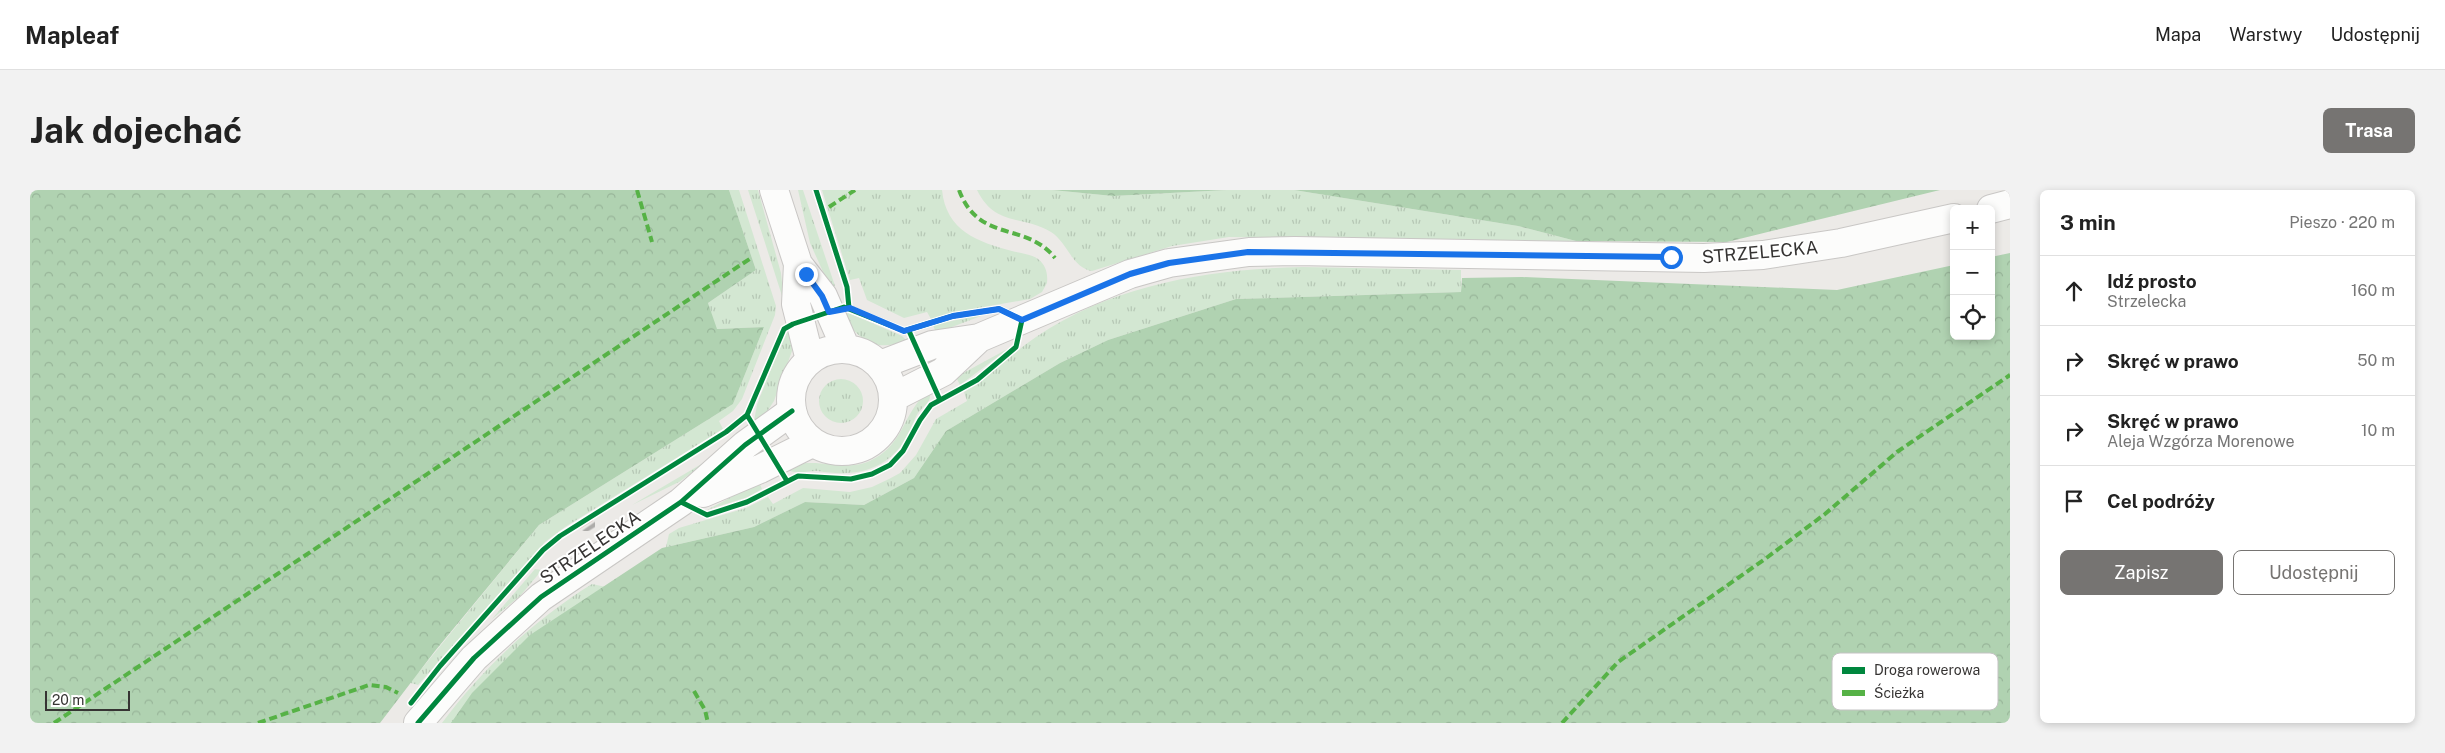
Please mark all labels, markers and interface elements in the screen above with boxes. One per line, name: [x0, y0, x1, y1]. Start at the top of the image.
text: Mapleaf: [25, 21, 119, 49]
text: Mapa: [2155, 24, 2201, 45]
text: Warstwy: [2229, 24, 2302, 45]
text: Udostępnij: [2330, 24, 2420, 45]
button: Trasa: [2323, 108, 2415, 153]
text: Jak dojechać: [30, 110, 242, 151]
map controls: [1950, 205, 1995, 340]
button: +: [1950, 205, 1995, 250]
text: 3 min: [2060, 210, 2116, 235]
text: Pieszo · 220 m: [2289, 213, 2395, 232]
street label: STRZELECKA: [1701, 236, 1819, 268]
route start: [1660, 246, 1683, 269]
button: −: [1950, 250, 1995, 295]
route end: [795, 263, 818, 286]
text: Idź prosto: [2107, 270, 2197, 292]
icon: ahead: [2060, 277, 2088, 305]
text: 160 m: [2351, 281, 2395, 300]
text: Strzelecka: [2107, 292, 2186, 311]
button: locate: [1950, 295, 1995, 340]
icon: right: [2060, 347, 2088, 375]
text: Skręć w prawo: [2107, 350, 2239, 372]
text: 50 m: [2357, 351, 2395, 370]
text: Skręć w prawo: [2107, 410, 2239, 432]
icon: right: [2060, 417, 2088, 445]
text: 10 m: [2361, 421, 2395, 440]
text: Aleja Wzgórza Morenowe: [2107, 432, 2295, 451]
icon: arrive: [2060, 487, 2088, 515]
text: Cel podróży: [2107, 490, 2215, 512]
street label: STRZELECKA: [536, 506, 644, 588]
button: Zapisz: [2060, 550, 2223, 595]
button: Udostępnij: [2233, 550, 2395, 595]
legend: [1832, 653, 1998, 710]
text: Droga rowerowa: [1874, 662, 1980, 678]
text: Ścieżka: [1874, 683, 1924, 701]
scale bar: [45, 688, 130, 711]
text: 20 m: [52, 692, 84, 708]

